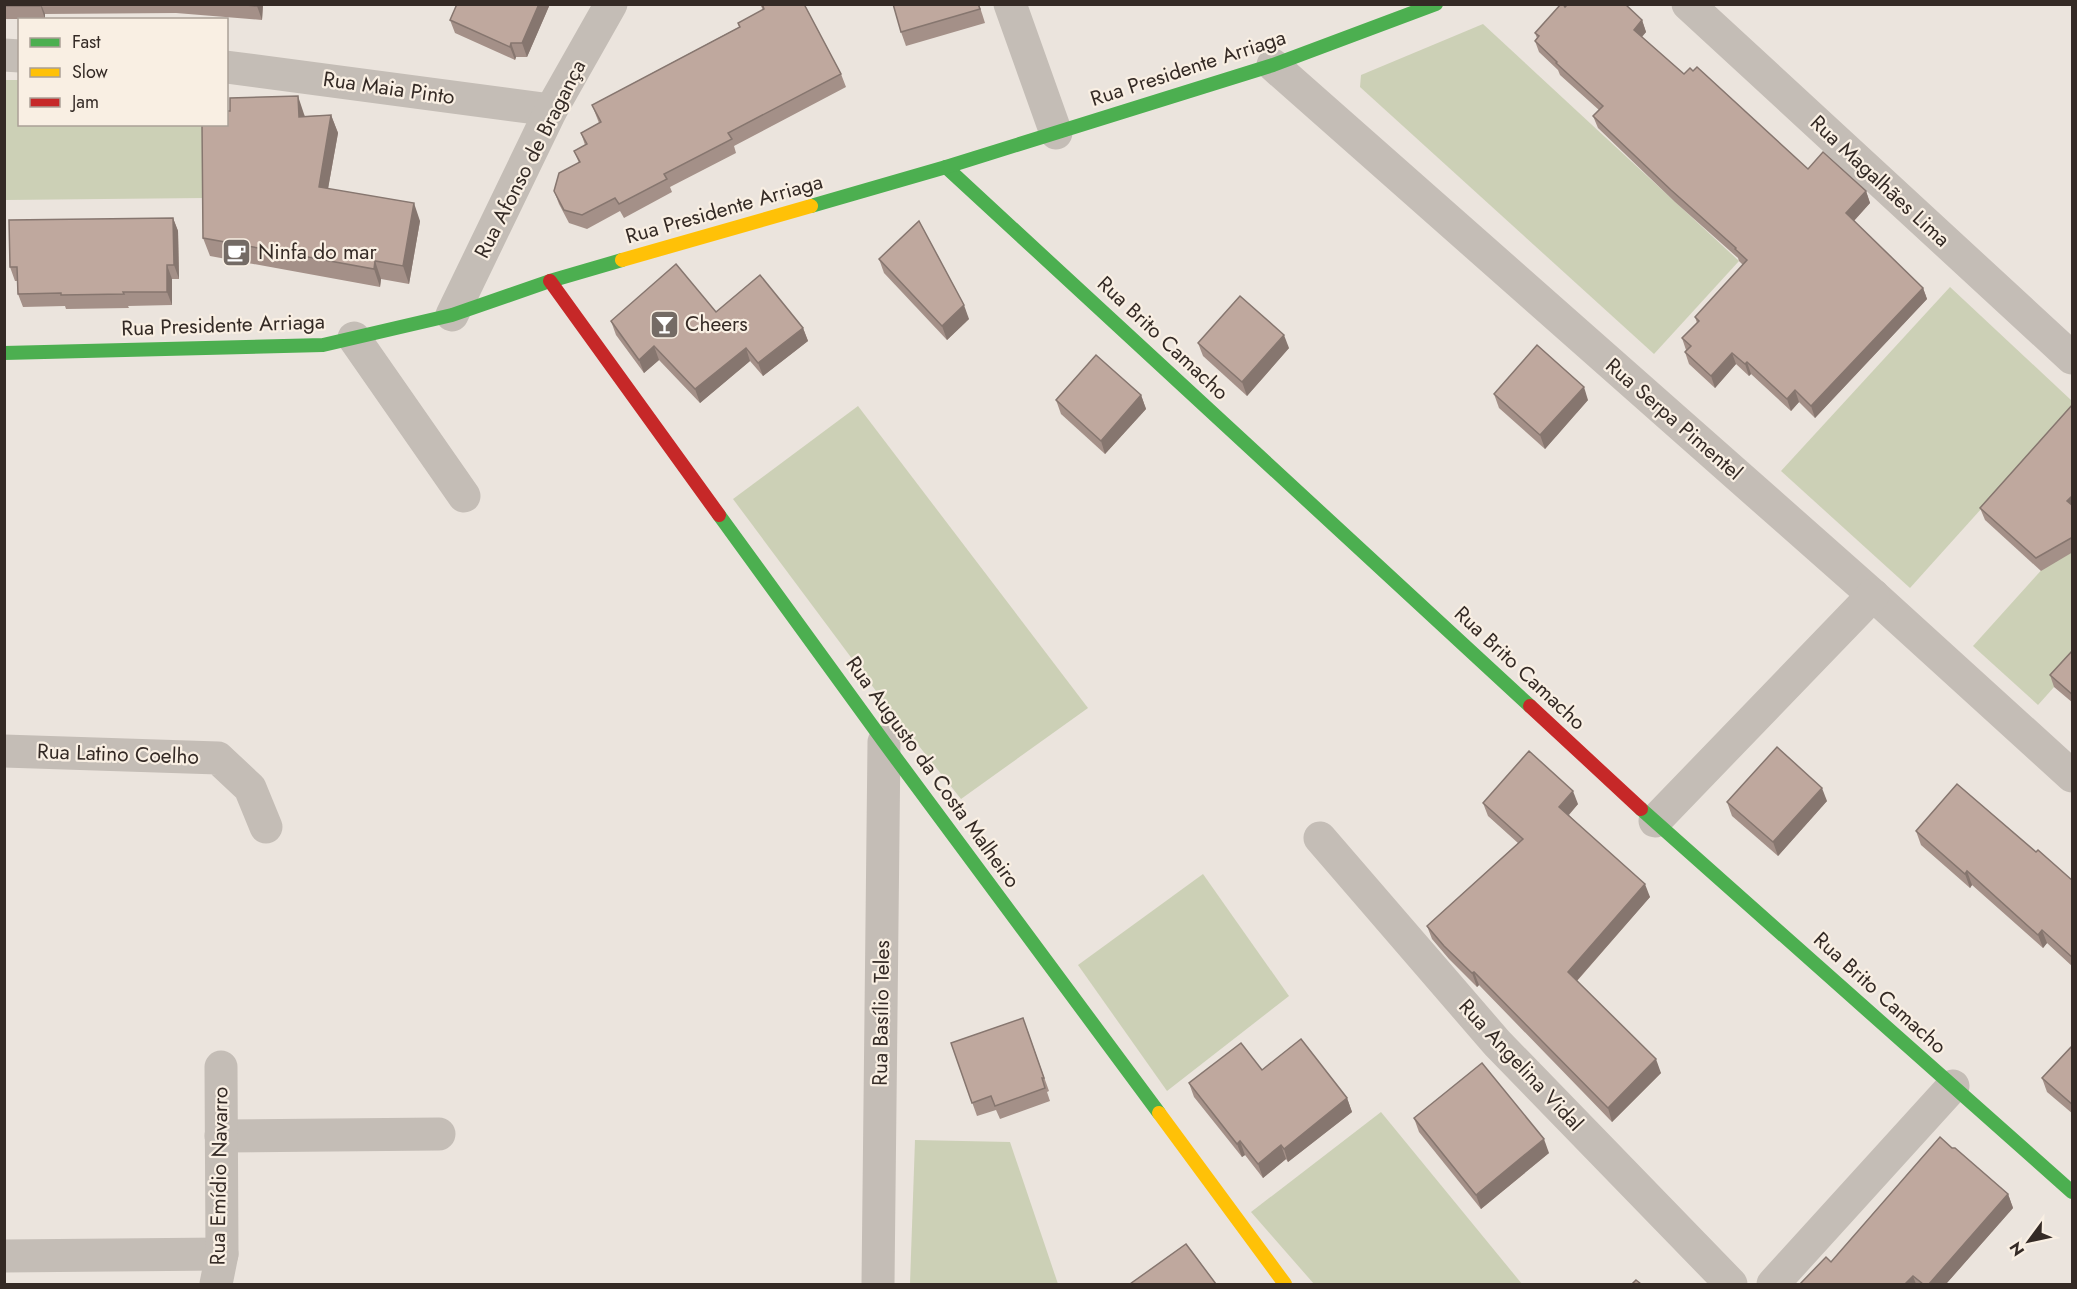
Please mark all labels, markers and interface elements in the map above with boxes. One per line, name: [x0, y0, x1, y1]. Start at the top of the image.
legend: [18, 18, 228, 126]
street label: Rua Presidente Arriaga: [1086, 22, 1290, 114]
text: Fast: [72, 29, 101, 55]
street label: Rua Afonso de Bragança: [467, 55, 593, 263]
text: Slow: [72, 59, 109, 85]
street label: Rua Maia Pinto: [321, 64, 457, 112]
text: Jam: [70, 89, 99, 115]
street label: Rua Magalhães Lima: [1803, 108, 1957, 254]
street label: Rua Presidente Arriaga: [622, 166, 826, 252]
cafe icon: Ninfa do mar: [221, 236, 253, 268]
place label: Ninfa do mar: [258, 237, 377, 267]
street label: Rua Brito Camacho: [1091, 269, 1235, 407]
street label: Rua Presidente Arriaga: [121, 306, 325, 344]
bar icon: Cheers: [648, 308, 680, 340]
place label: Cheers: [685, 309, 748, 339]
street label: Rua Serpa Pimentel: [1599, 351, 1749, 487]
street label: Rua Brito Camacho: [1448, 599, 1592, 737]
street label: Rua Augusto da Costa Malheiro: [839, 650, 1027, 894]
street label: Rua Latino Coelho: [37, 736, 199, 772]
street label: Rua Brito Camacho: [1807, 925, 1953, 1061]
street label: Rua Basílio Teles: [865, 940, 897, 1086]
street label: Rua Angelina Vidal: [1452, 992, 1590, 1138]
street label: Rua Emídio Navarro: [202, 1086, 236, 1266]
north arrow: [1999, 1211, 2059, 1271]
text: N: [2004, 1237, 2030, 1260]

